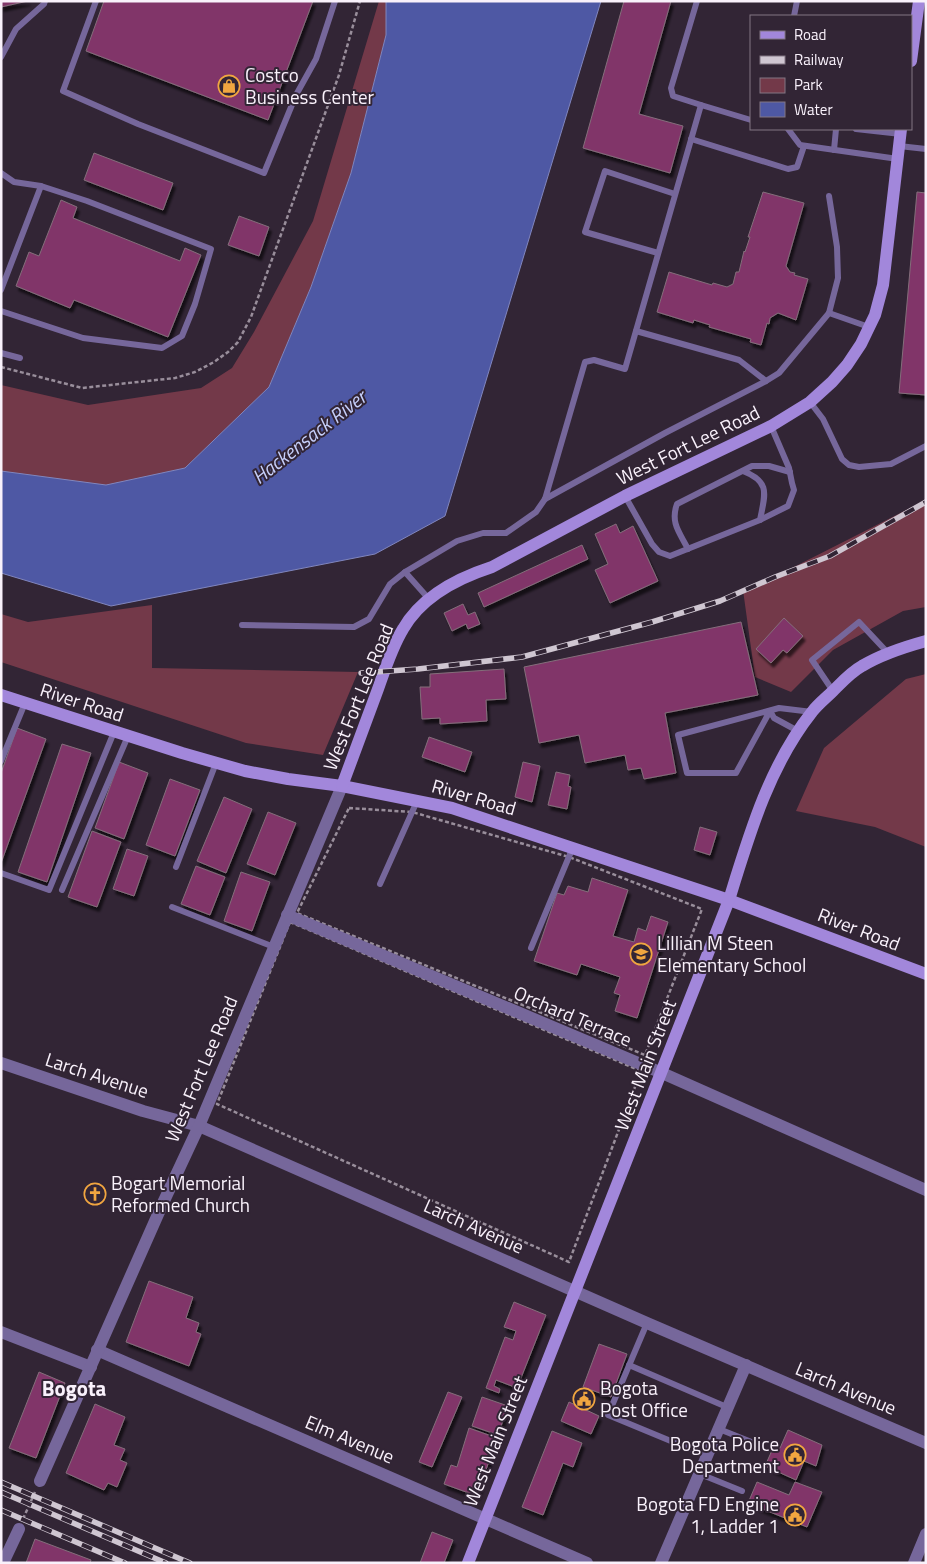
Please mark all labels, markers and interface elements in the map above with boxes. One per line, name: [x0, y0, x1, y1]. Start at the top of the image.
legend: [750, 15, 912, 130]
text: Road: [794, 23, 826, 46]
text: Railway: [794, 48, 844, 71]
place label: Costco Business Center: [245, 60, 375, 111]
text: Park: [794, 73, 823, 96]
shop icon: Costco Business Center: [217, 74, 241, 98]
text: Water: [794, 98, 833, 121]
water label: Hackensack River: [245, 380, 375, 491]
street label: West Fort Lee Road: [611, 397, 764, 492]
street label: West Fort Lee Road: [315, 619, 400, 775]
street label: River Road: [37, 674, 128, 729]
street label: River Road: [429, 771, 520, 822]
street label: River Road: [814, 900, 905, 958]
place label: Lillian M Steen Elementary School: [657, 928, 806, 979]
school or university icon: Lillian M Steen Elementary School: [629, 942, 653, 966]
street label: Orchard Terrace: [510, 978, 637, 1053]
street label: West Fort Lee Road: [157, 991, 244, 1146]
street label: West Main Street: [606, 995, 683, 1135]
street label: Larch Avenue: [42, 1044, 153, 1105]
place label: Bogart Memorial Reformed Church: [111, 1168, 250, 1219]
church icon: Bogart Memorial Reformed Church: [83, 1182, 107, 1206]
street label: Larch Avenue: [419, 1191, 529, 1261]
street label: Larch Avenue: [791, 1353, 901, 1422]
street label: West Main Street: [455, 1371, 534, 1511]
district label: Bogota: [42, 1372, 107, 1404]
place label: Bogota Post Office: [600, 1373, 688, 1424]
public building icon: Bogota Post Office: [572, 1387, 596, 1411]
street label: Elm Avenue: [301, 1407, 399, 1470]
place label: Bogota Police Department: [670, 1429, 779, 1480]
public building icon: Bogota Police Department: [783, 1443, 807, 1467]
place label: Bogota FD Engine 1, Ladder 1: [636, 1489, 779, 1540]
public building icon: Bogota FD Engine 1, Ladder 1: [783, 1503, 807, 1527]

